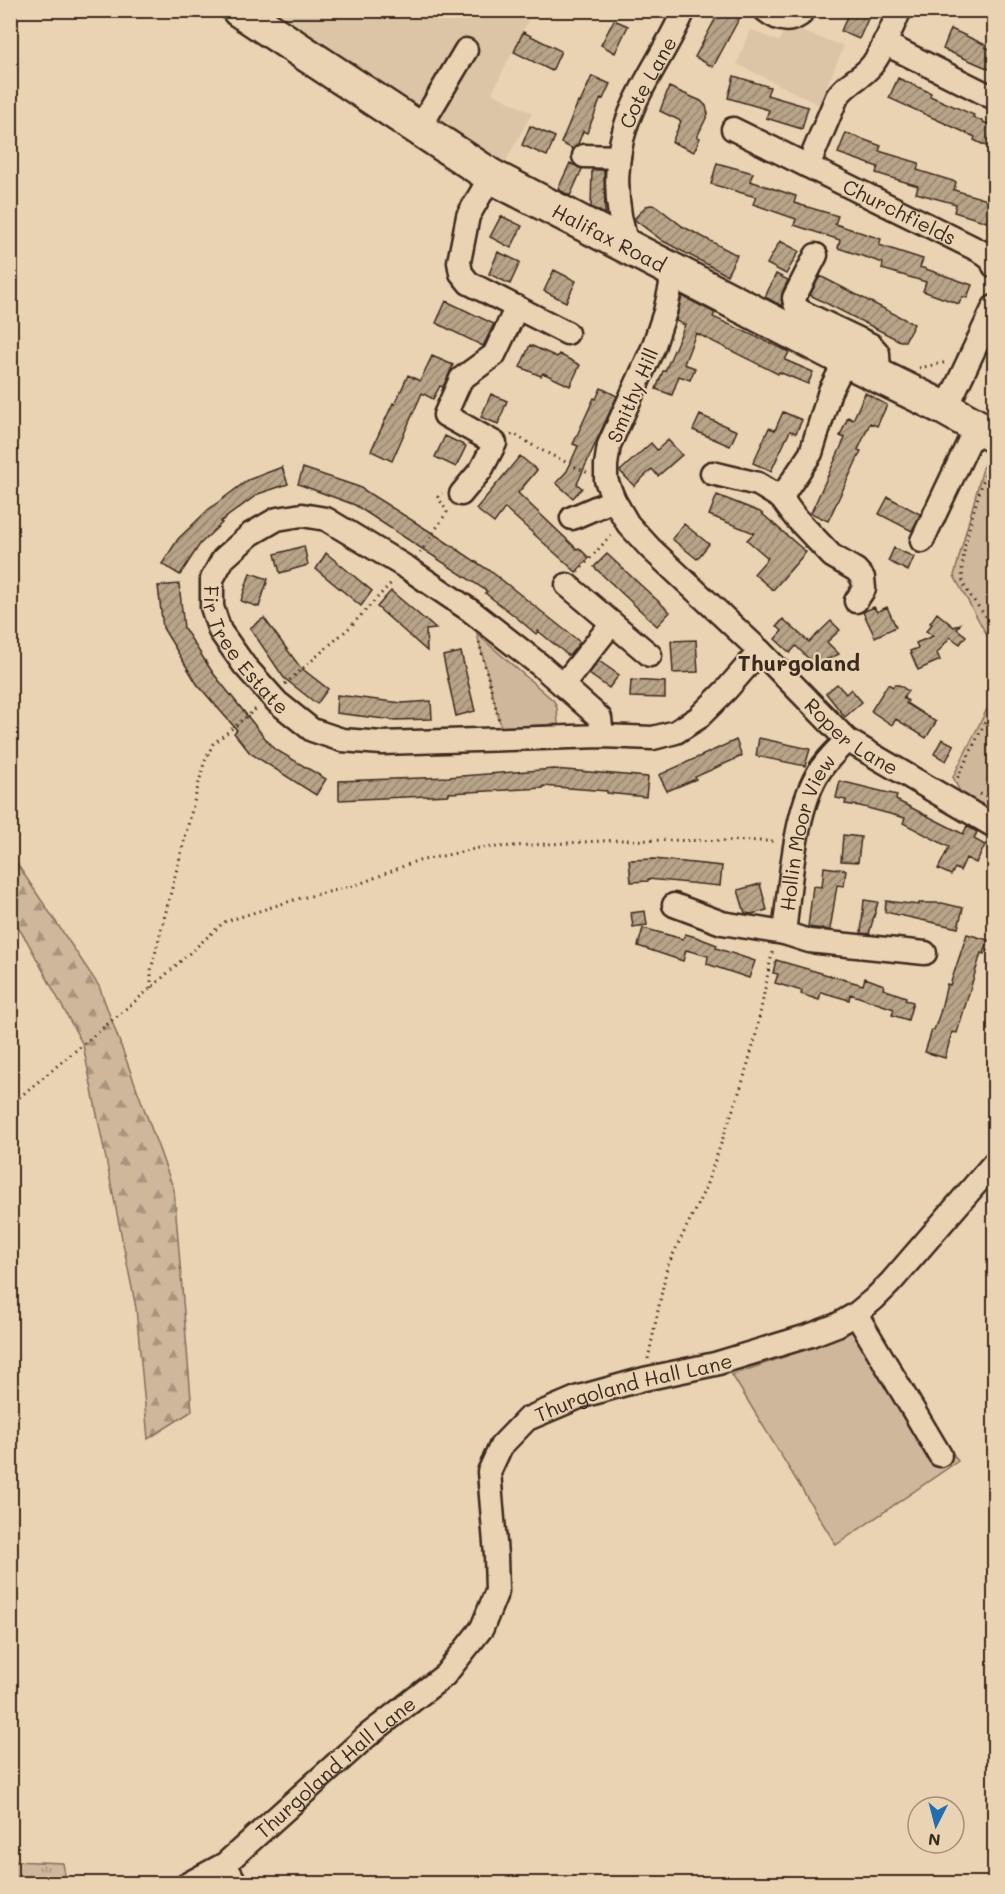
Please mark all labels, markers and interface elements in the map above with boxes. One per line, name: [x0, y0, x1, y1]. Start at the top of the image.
street label: Cote Lane: [613, 32, 682, 132]
street label: Churchfields: [839, 172, 961, 250]
street label: Halifax Road: [548, 197, 671, 278]
street label: Smithy Hill: [600, 344, 664, 446]
street label: Fir Tree Estate: [198, 585, 294, 720]
district label: Thurgoland: [738, 648, 860, 677]
street label: Roper Lane: [799, 692, 903, 780]
street label: Hollin Moor View: [774, 748, 841, 912]
street label: Thurgoland Hall Lane: [531, 1347, 735, 1427]
street label: Thurgoland Hall Lane: [250, 1690, 421, 1844]
north arrow: [906, 1795, 966, 1855]
text: N: [927, 1829, 942, 1851]

